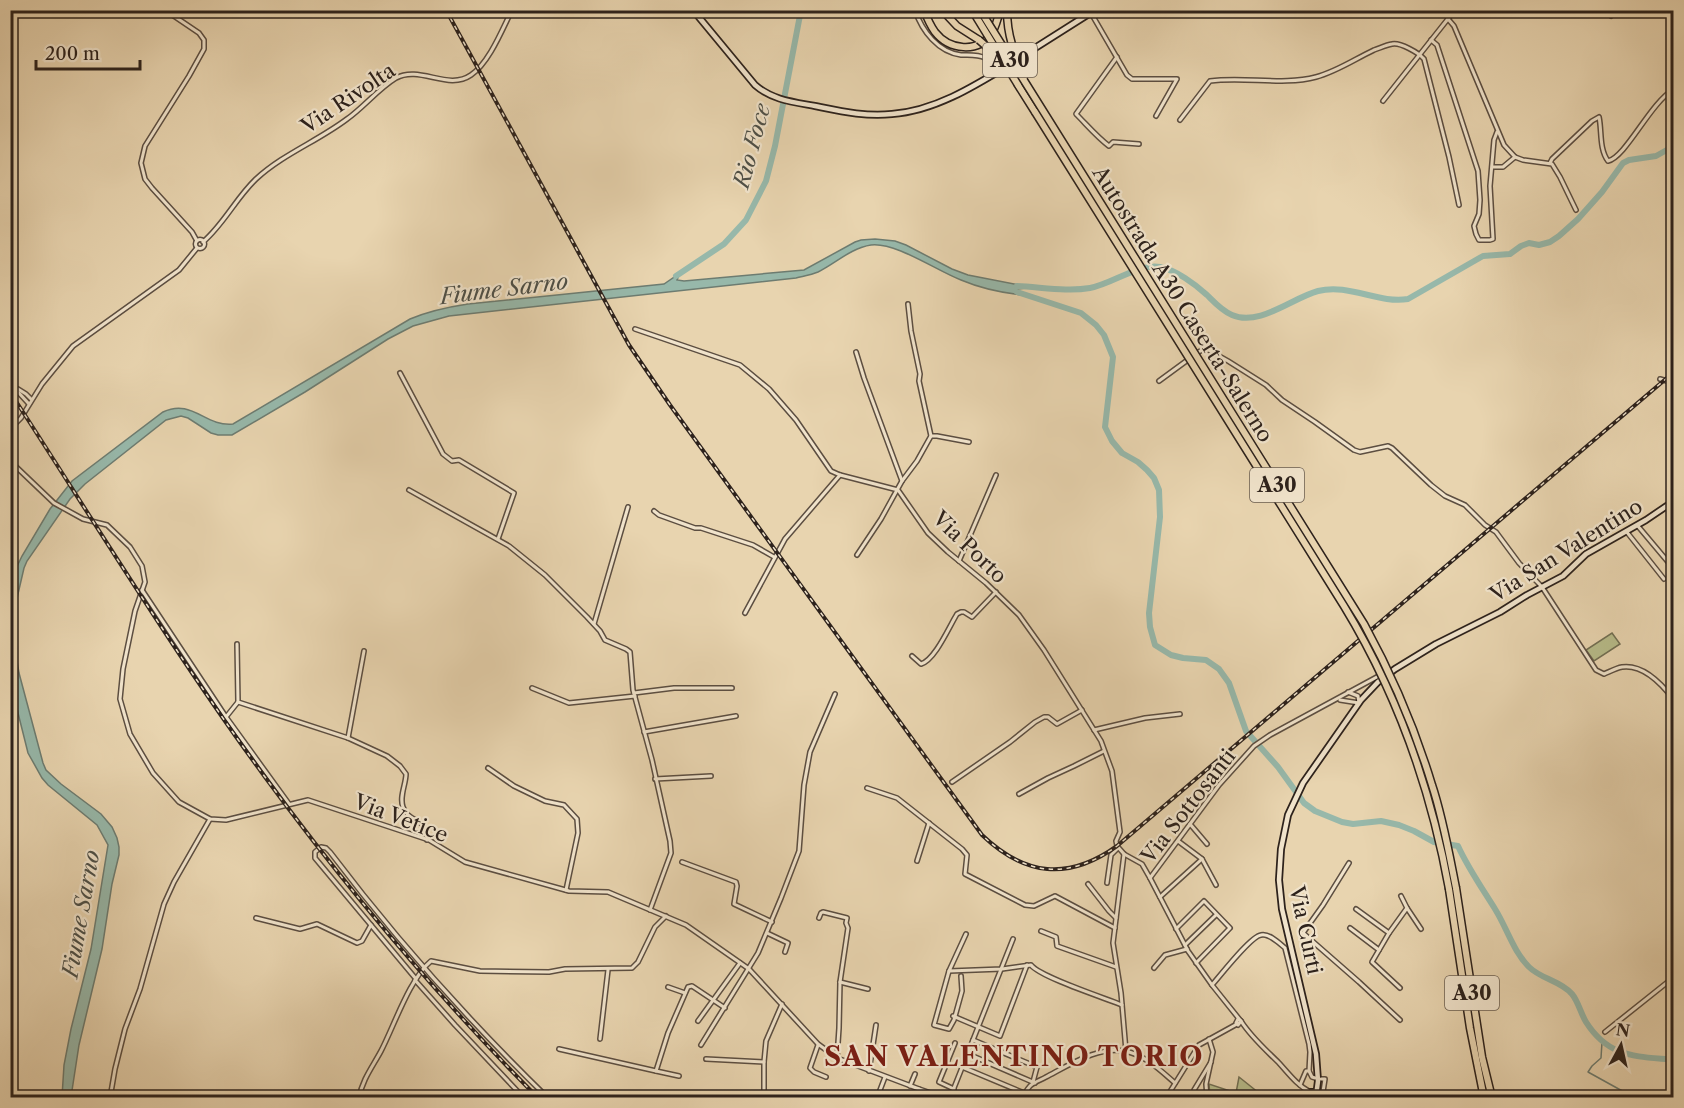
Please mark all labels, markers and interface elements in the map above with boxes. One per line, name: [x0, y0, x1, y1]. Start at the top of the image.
scale bar: [36, 33, 140, 71]
text: 200 m: [45, 43, 100, 65]
road number: A30: [983, 43, 1037, 77]
street label: Via Rivolta: [295, 57, 400, 139]
water label: Rio Foce: [727, 100, 777, 193]
street label: Autostrada A30 Caserta-Salerno: [1087, 161, 1279, 447]
water label: Fiume Sarno: [436, 268, 570, 310]
road number: A30: [1250, 468, 1304, 502]
street label: Via San Valentino: [1484, 493, 1647, 607]
street label: Via Porto: [927, 505, 1012, 588]
street label: Via Sottosanti: [1135, 744, 1240, 869]
street label: Via Vetice: [349, 788, 452, 847]
water label: Fiume Sarno: [56, 848, 105, 982]
street label: Via Curti: [1284, 883, 1328, 976]
road number: A30: [1445, 976, 1499, 1010]
north arrow: [1591, 1015, 1651, 1075]
text: N: [1615, 1019, 1631, 1041]
district label: SAN VALENTINO TORIO: [824, 1040, 1204, 1073]

